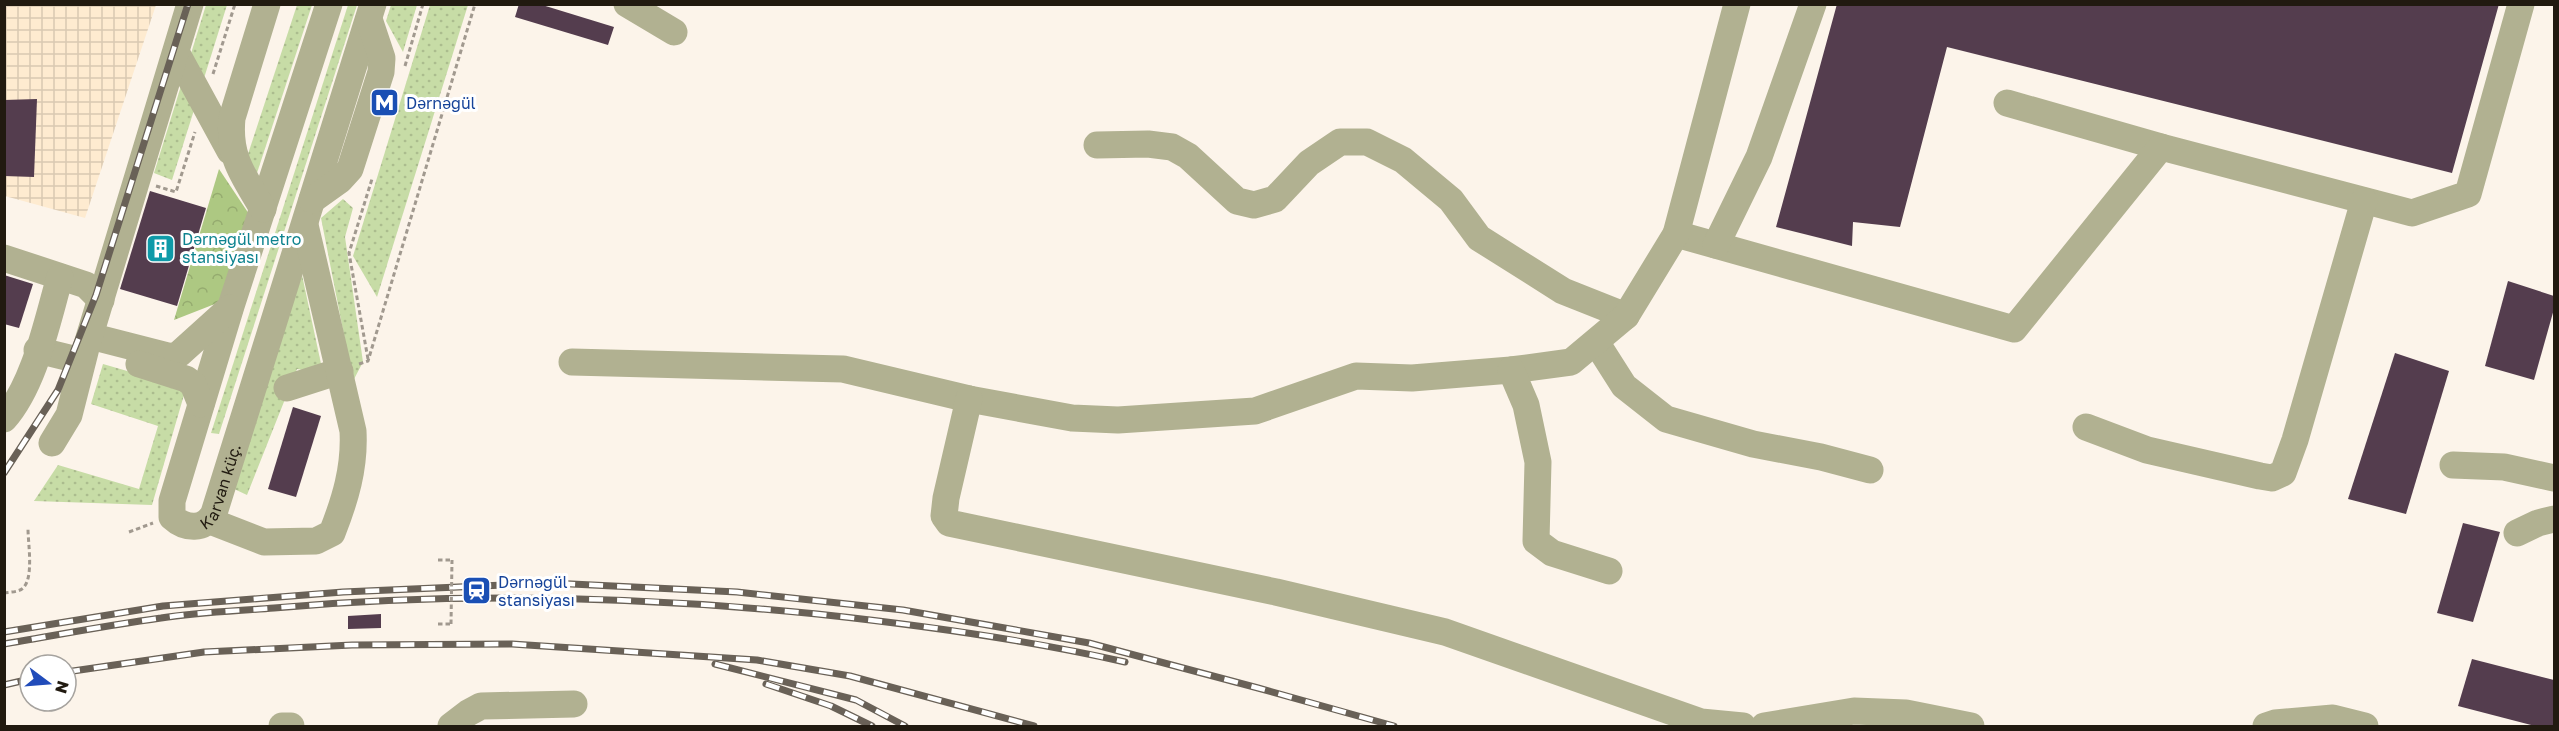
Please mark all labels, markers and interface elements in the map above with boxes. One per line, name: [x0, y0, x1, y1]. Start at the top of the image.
metro station icon: Dərnəgül: [369, 87, 401, 119]
place label: Dərnəgül: [406, 93, 476, 113]
place label: Dərnəgül metro stansiyası: [182, 229, 301, 267]
building icon: Dərnəgül metro stansiyası: [145, 232, 177, 264]
street label: Karvan küç.: [196, 441, 245, 534]
place label: Dərnəgül stansiyası: [498, 572, 575, 610]
station icon: Dərnəgül stansiyası: [461, 575, 493, 607]
north arrow: [18, 653, 78, 713]
text: N: [51, 679, 74, 696]

